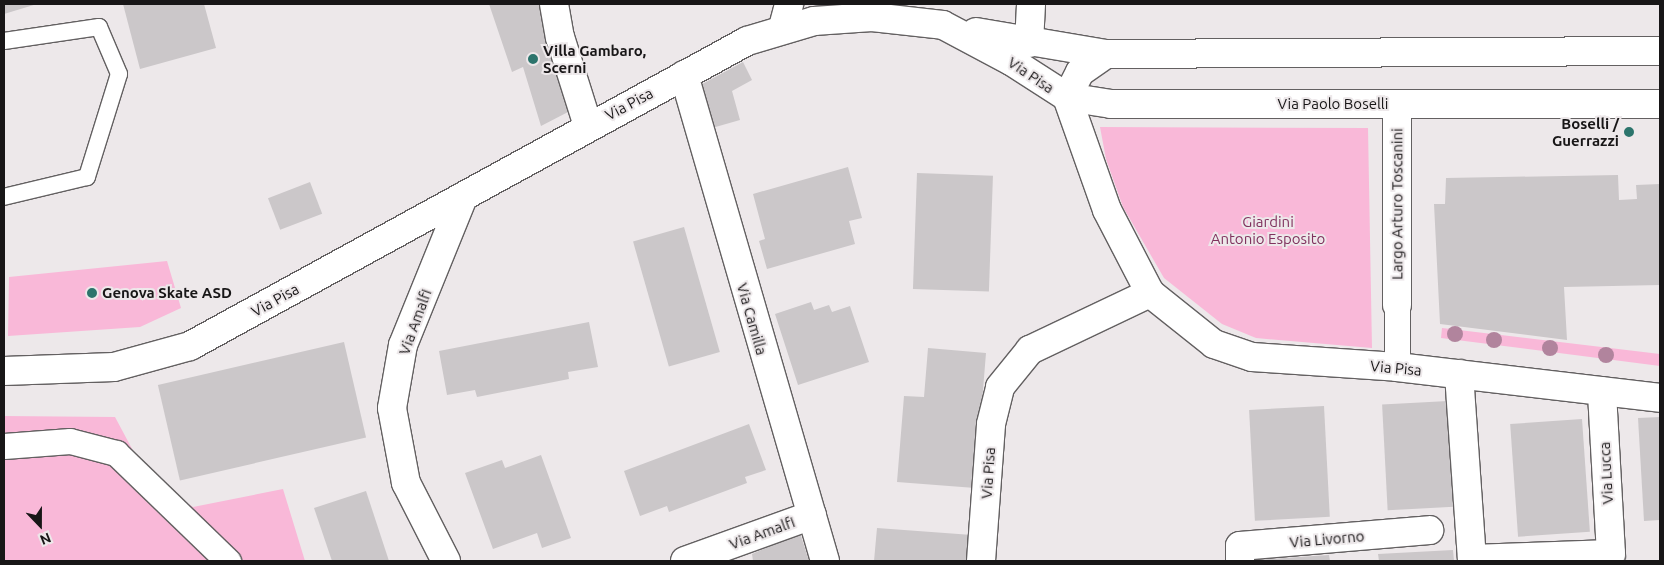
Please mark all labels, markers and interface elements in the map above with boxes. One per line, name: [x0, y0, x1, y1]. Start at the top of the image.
place label: Villa Gambaro, Scerni: [543, 41, 646, 76]
marker: Villa Gambaro, Scerni: [527, 53, 539, 65]
street label: Via Pisa: [1005, 53, 1057, 97]
street label: Via Pisa: [602, 84, 656, 124]
street label: Via Paolo Boselli: [1278, 95, 1388, 113]
place label: Boselli / Guerrazzi: [1552, 114, 1619, 149]
marker: Boselli / Guerrazzi: [1623, 126, 1635, 138]
street label: Largo Arturo Toscanini: [1388, 128, 1406, 280]
park label: Giardini Antonio Esposito: [1211, 212, 1325, 247]
street label: Via Pisa: [248, 280, 302, 320]
street label: Via Camilla: [733, 281, 771, 357]
place label: Genova Skate ASD: [102, 284, 232, 302]
marker: Genova Skate ASD: [86, 287, 98, 299]
street label: Via Amalfi: [395, 287, 435, 357]
street label: Via Pisa: [1369, 357, 1423, 379]
street label: Via Lucca: [1595, 441, 1617, 505]
street label: Via Pisa: [977, 447, 999, 499]
north arrow: [15, 500, 65, 550]
street label: Via Amalfi: [727, 513, 797, 553]
street label: Via Livorno: [1289, 527, 1365, 551]
text: N: [38, 530, 53, 548]

